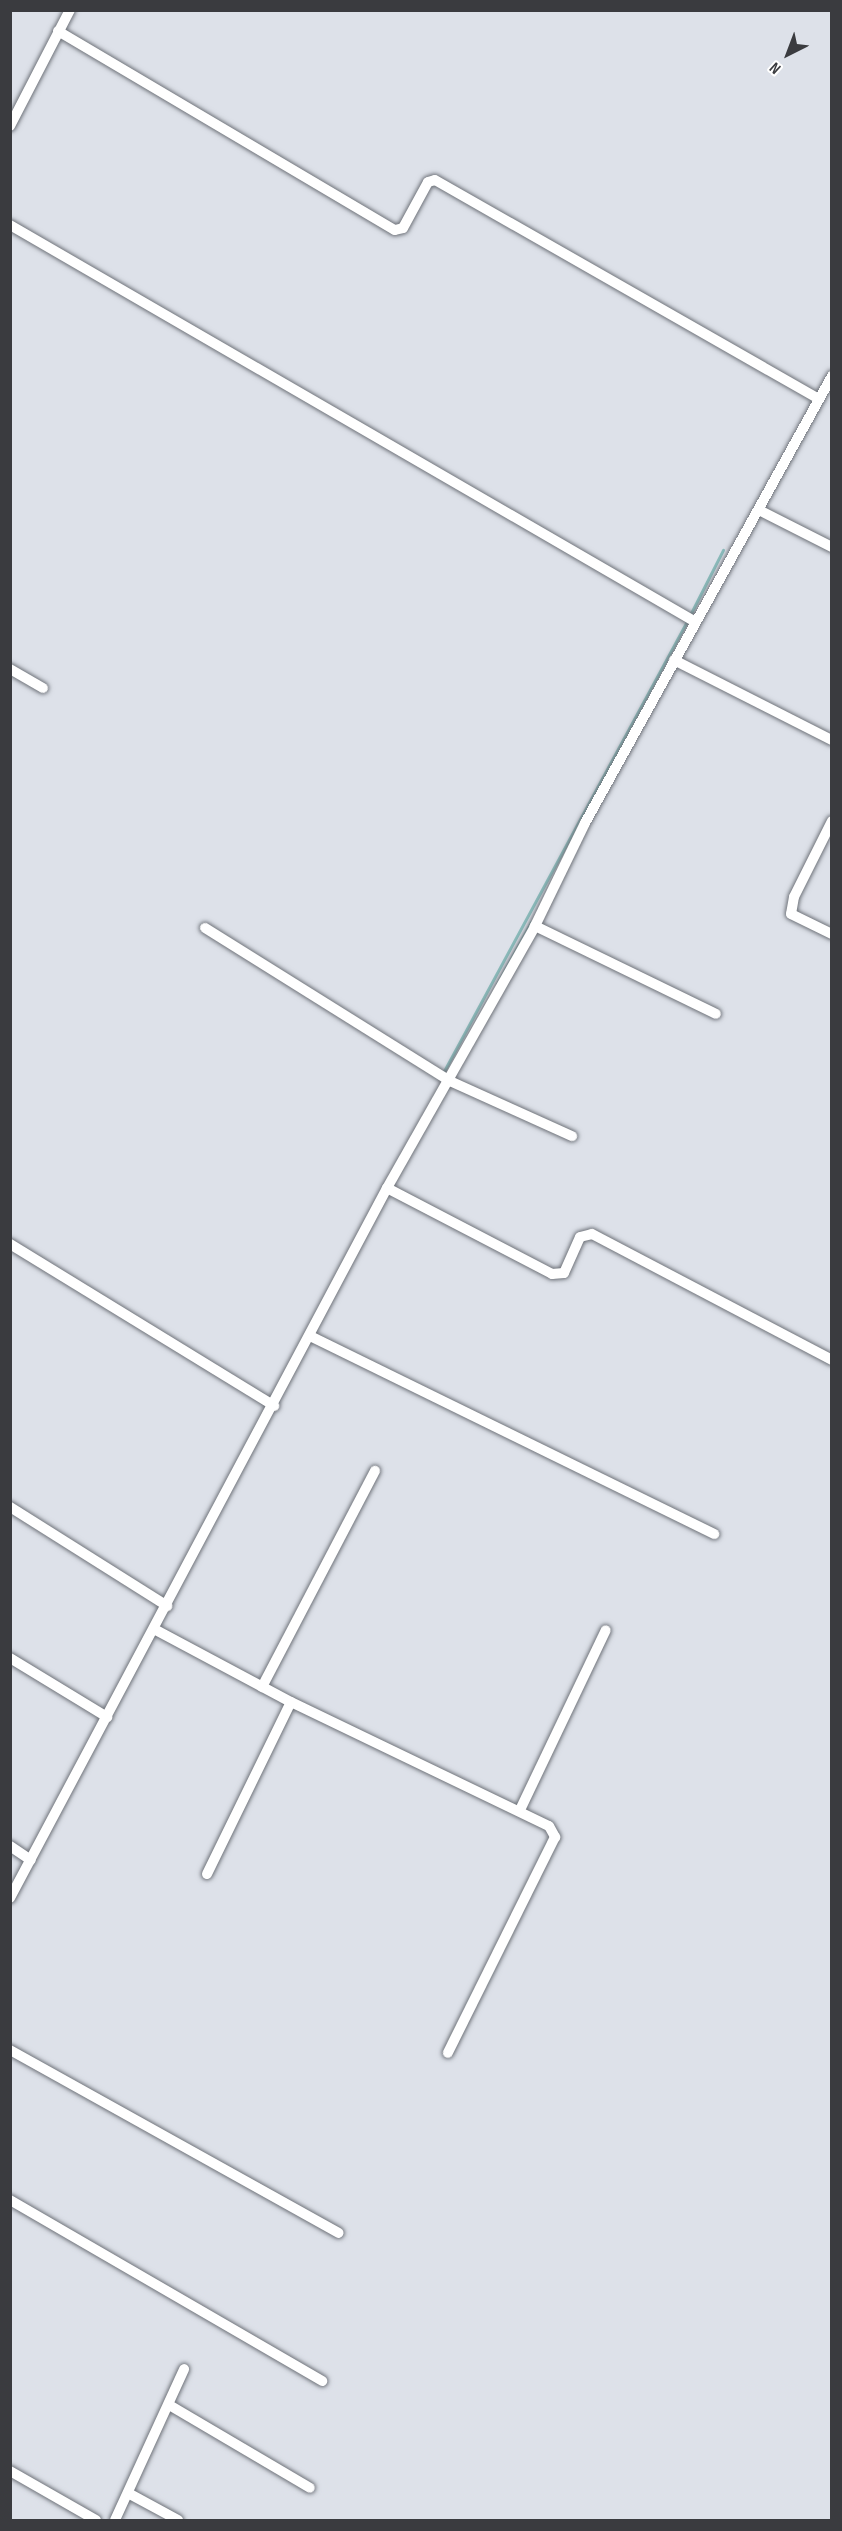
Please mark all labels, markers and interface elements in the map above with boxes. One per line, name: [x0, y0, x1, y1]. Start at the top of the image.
north arrow: [758, 24, 818, 84]
text: N: [766, 58, 785, 78]

